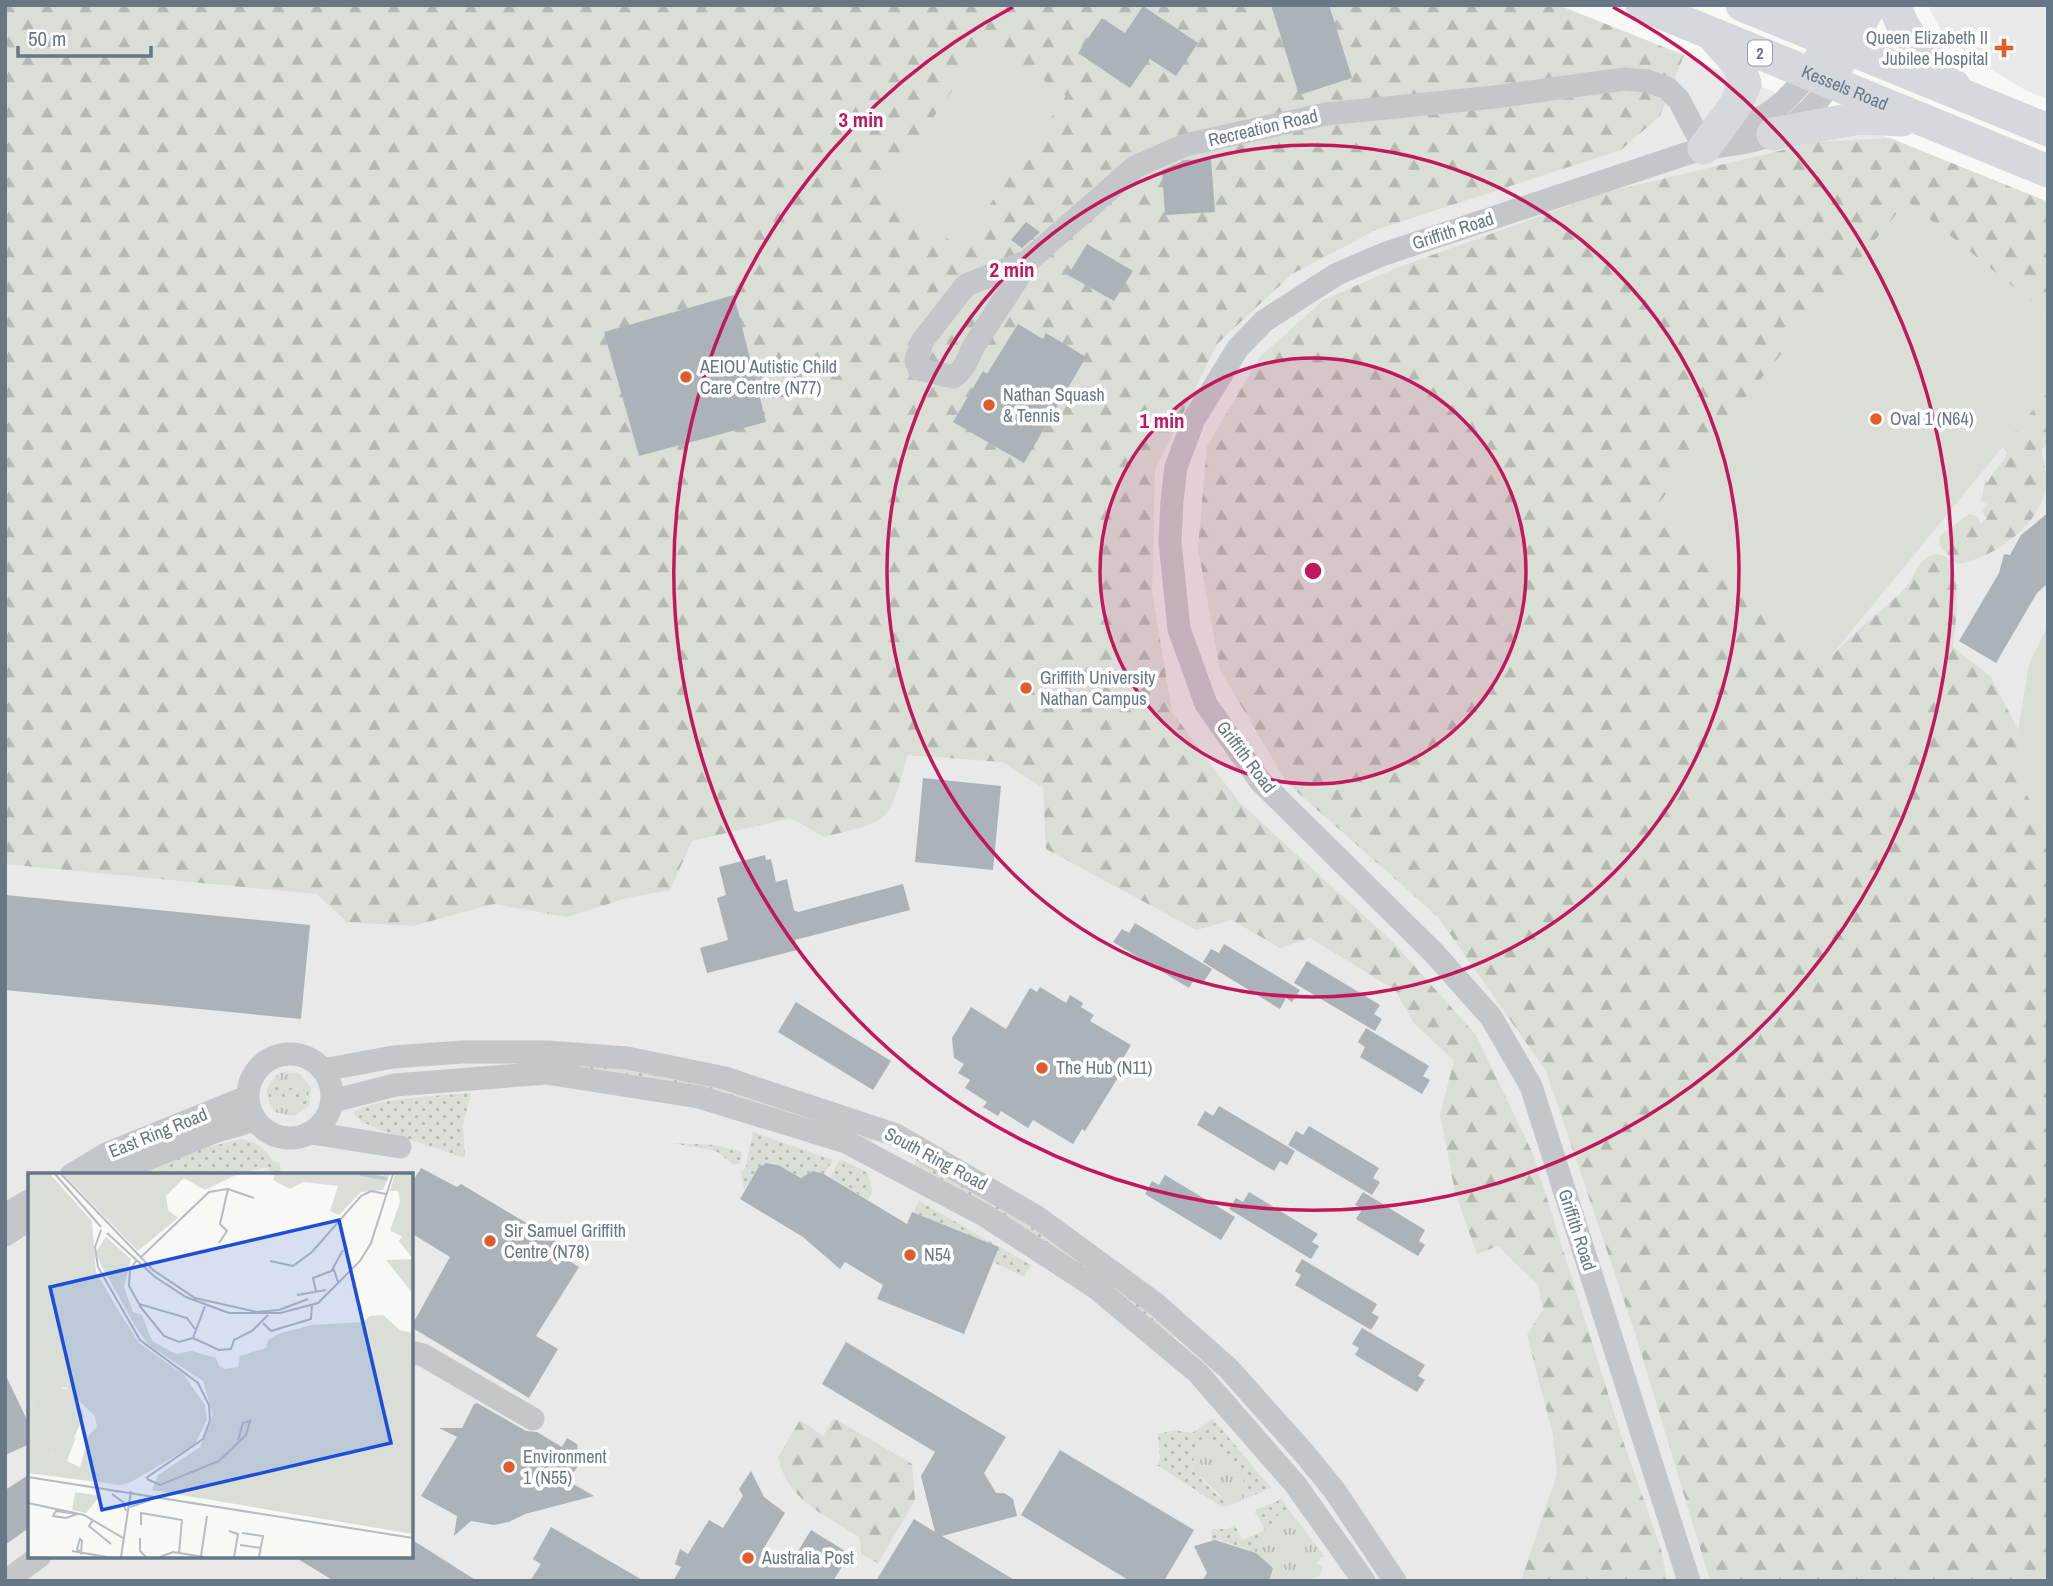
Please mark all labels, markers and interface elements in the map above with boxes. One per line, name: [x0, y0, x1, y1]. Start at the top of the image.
scale bar: [18, 14, 150, 58]
text: 50 m: [28, 24, 66, 53]
place label: Queen Elizabeth II Jubilee Hospital: [1866, 25, 1988, 71]
marker: Queen Elizabeth II Jubilee Hospital: [1994, 38, 2014, 58]
road number: 2: [1748, 40, 1772, 66]
street label: Kessels Road: [1798, 59, 1892, 116]
street label: Recreation Road: [1206, 103, 1320, 152]
text: 3 min: [839, 105, 883, 134]
street label: Griffith Road: [1409, 206, 1497, 255]
text: 2 min: [990, 255, 1034, 284]
place label: AEIOU Autistic Child Care Centre (N77): [699, 354, 837, 400]
marker: AEIOU Autistic Child Care Centre (N77): [678, 369, 694, 385]
place label: Nathan Squash & Tennis: [1003, 382, 1105, 428]
marker: Nathan Squash & Tennis: [981, 397, 997, 413]
text: 1 min: [1140, 406, 1184, 435]
place label: Oval 1 (N64): [1890, 406, 1974, 431]
marker: Oval 1 (N64): [1868, 411, 1884, 427]
centre of rings: [1301, 559, 1325, 583]
place label: Griffith University Nathan Campus: [1040, 665, 1156, 711]
marker: Griffith University Nathan Campus: [1018, 680, 1034, 696]
street label: Griffith Road: [1211, 716, 1282, 798]
place label: The Hub (N11): [1056, 1055, 1153, 1080]
marker: The Hub (N11): [1034, 1060, 1050, 1076]
street label: East Ring Road: [105, 1101, 211, 1164]
street label: South Ring Road: [880, 1121, 992, 1196]
inset map: [28, 1173, 413, 1558]
street label: Griffith Road: [1553, 1186, 1602, 1274]
place label: Sir Samuel Griffith Centre (N78): [504, 1218, 626, 1264]
marker: Sir Samuel Griffith Centre (N78): [482, 1233, 498, 1249]
place label: N54: [924, 1242, 951, 1267]
marker: N54: [902, 1247, 918, 1263]
place label: Environment 1 (N55): [523, 1444, 607, 1490]
marker: Environment 1 (N55): [501, 1459, 517, 1475]
place label: Australia Post: [761, 1545, 854, 1570]
marker: Australia Post: [740, 1550, 756, 1566]

